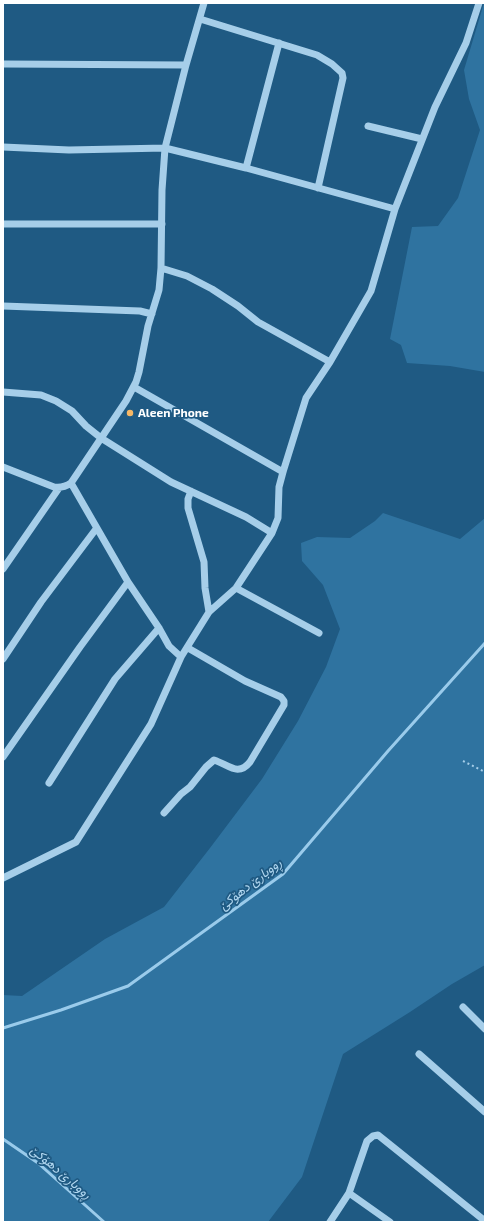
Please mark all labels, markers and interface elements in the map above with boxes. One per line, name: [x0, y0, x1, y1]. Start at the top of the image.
place label: Aleen Phone: [138, 406, 209, 420]
marker: Aleen Phone: [125, 408, 135, 418]
water label: ڕووبارێ دهۆكێ: [216, 855, 284, 913]
water label: ڕووبارێ دهۆكێ: [27, 1142, 95, 1202]

